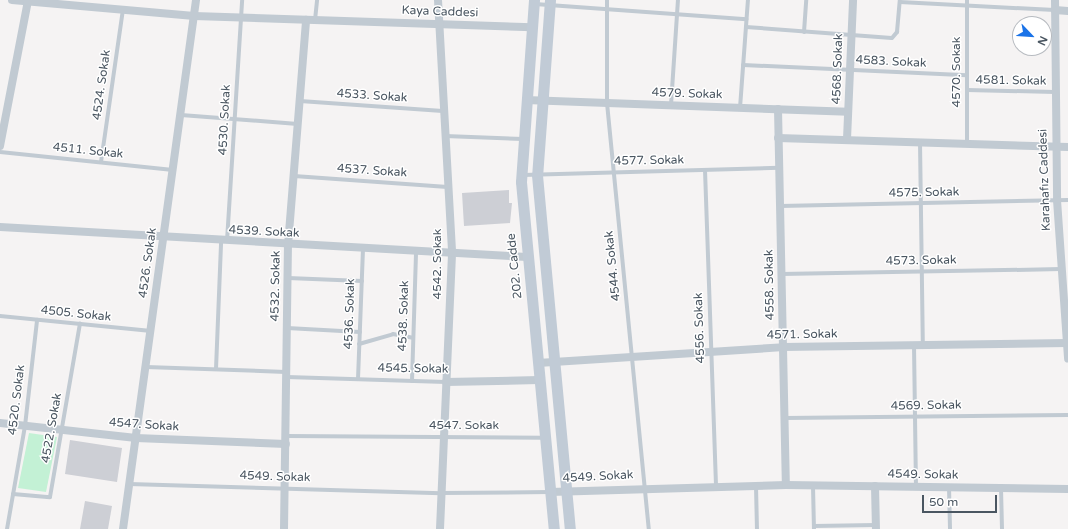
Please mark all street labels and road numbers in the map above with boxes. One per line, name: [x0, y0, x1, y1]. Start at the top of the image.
street label: Kaya Caddesi: [401, 3, 479, 21]
street label: 4568. Sokak: [830, 33, 846, 105]
street label: 4570. Sokak: [950, 37, 964, 107]
street label: 4524. Sokak: [90, 49, 114, 121]
street label: 4583. Sokak: [855, 53, 927, 71]
street label: 4581. Sokak: [975, 73, 1047, 89]
street label: 4530. Sokak: [216, 84, 234, 156]
street label: 4533. Sokak: [336, 86, 408, 106]
street label: 4579. Sokak: [651, 86, 723, 102]
street label: Karahafız Caddesi: [1036, 129, 1054, 231]
street label: 4511. Sokak: [52, 140, 124, 162]
street label: 4577. Sokak: [614, 153, 684, 169]
street label: 4537. Sokak: [336, 161, 408, 181]
street label: 4575. Sokak: [889, 185, 959, 201]
street label: 4539. Sokak: [228, 223, 300, 241]
street label: 4526. Sokak: [136, 227, 160, 299]
street label: 4542. Sokak: [431, 229, 445, 299]
street label: 4544. Sokak: [602, 230, 624, 302]
street label: 202. Cadde: [504, 232, 526, 300]
street label: 4558. Sokak: [762, 249, 778, 321]
street label: 4532. Sokak: [268, 250, 284, 322]
street label: 4573. Sokak: [885, 253, 957, 269]
street label: 4536. Sokak: [342, 278, 358, 350]
street label: 4538. Sokak: [396, 280, 412, 352]
street label: 4556. Sokak: [692, 292, 708, 364]
street label: 4505. Sokak: [40, 303, 112, 325]
street label: 4571. Sokak: [766, 327, 838, 343]
street label: 4545. Sokak: [378, 361, 448, 377]
street label: 4520. Sokak: [6, 364, 28, 436]
street label: 4522. Sokak: [39, 392, 65, 464]
street label: 4569. Sokak: [890, 398, 962, 414]
street label: 4547. Sokak: [108, 415, 180, 435]
street label: 4547. Sokak: [429, 419, 499, 433]
street label: 4549. Sokak: [887, 467, 959, 483]
street label: 4549. Sokak: [562, 468, 634, 486]
street label: 4549. Sokak: [239, 469, 311, 485]

